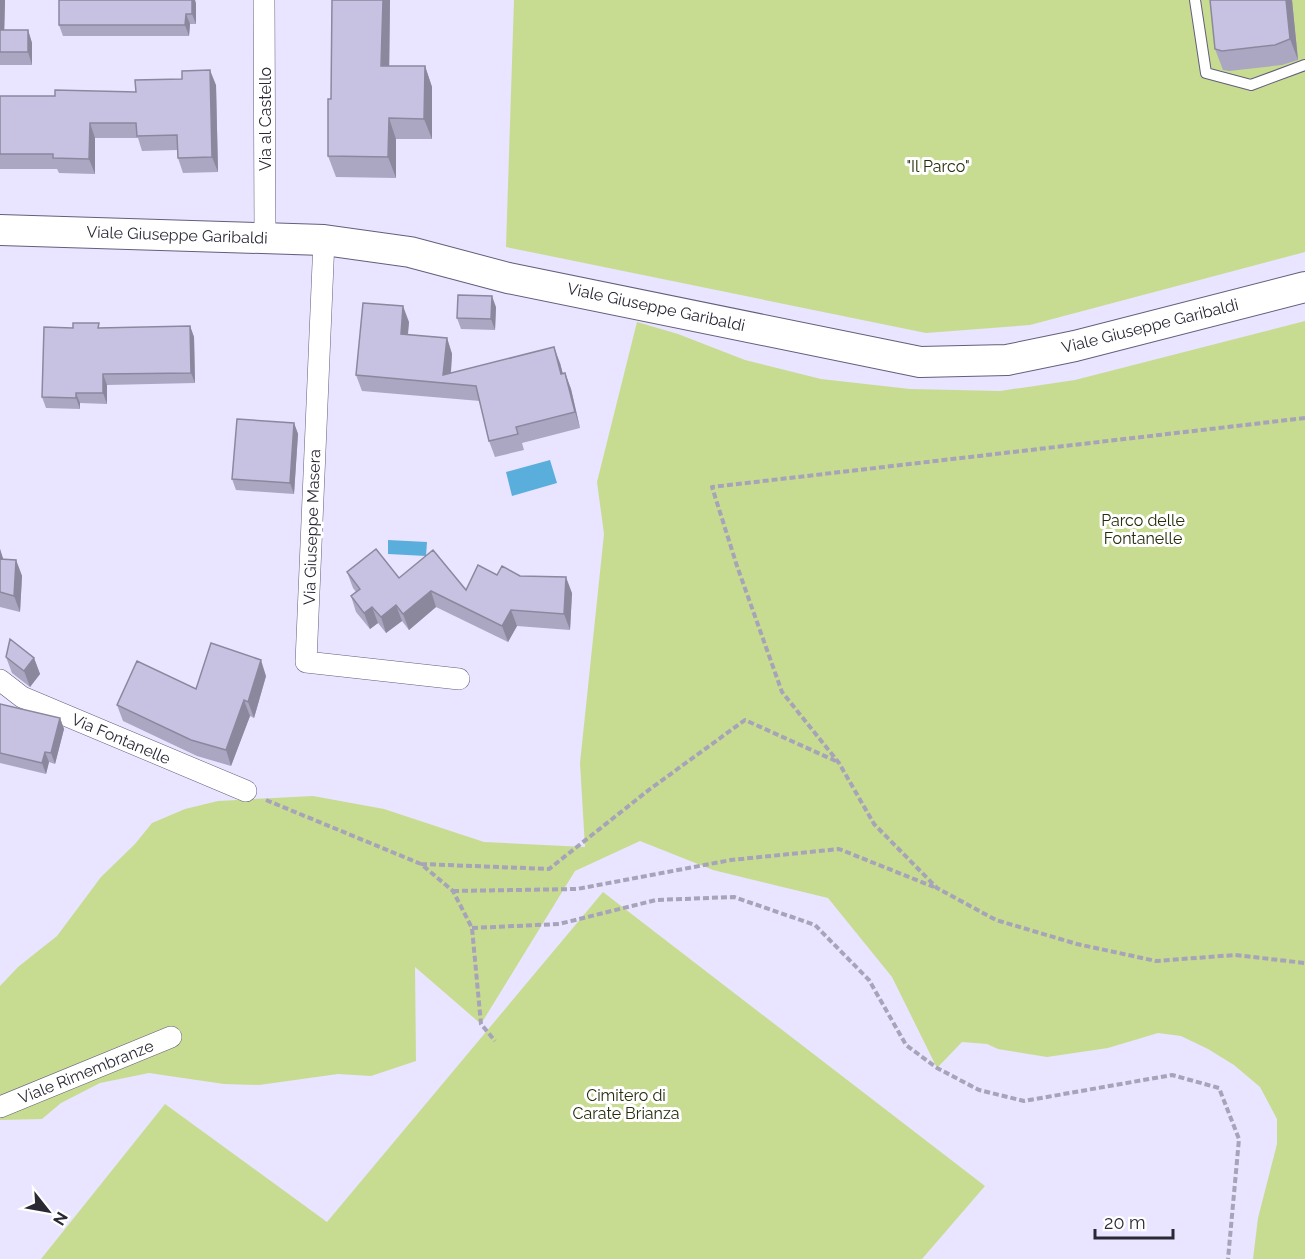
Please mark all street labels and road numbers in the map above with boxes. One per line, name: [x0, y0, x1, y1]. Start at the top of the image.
street label: Via al Castello: [256, 67, 275, 171]
street label: Viale Giuseppe Garibaldi: [86, 222, 268, 248]
street label: Viale Giuseppe Garibaldi: [565, 279, 747, 335]
street label: Viale Giuseppe Garibaldi: [1060, 295, 1240, 357]
street label: Via Giuseppe Masera: [300, 449, 324, 605]
street label: Via Fontanelle: [69, 710, 173, 768]
street label: Viale Rimembranze: [16, 1036, 156, 1108]

